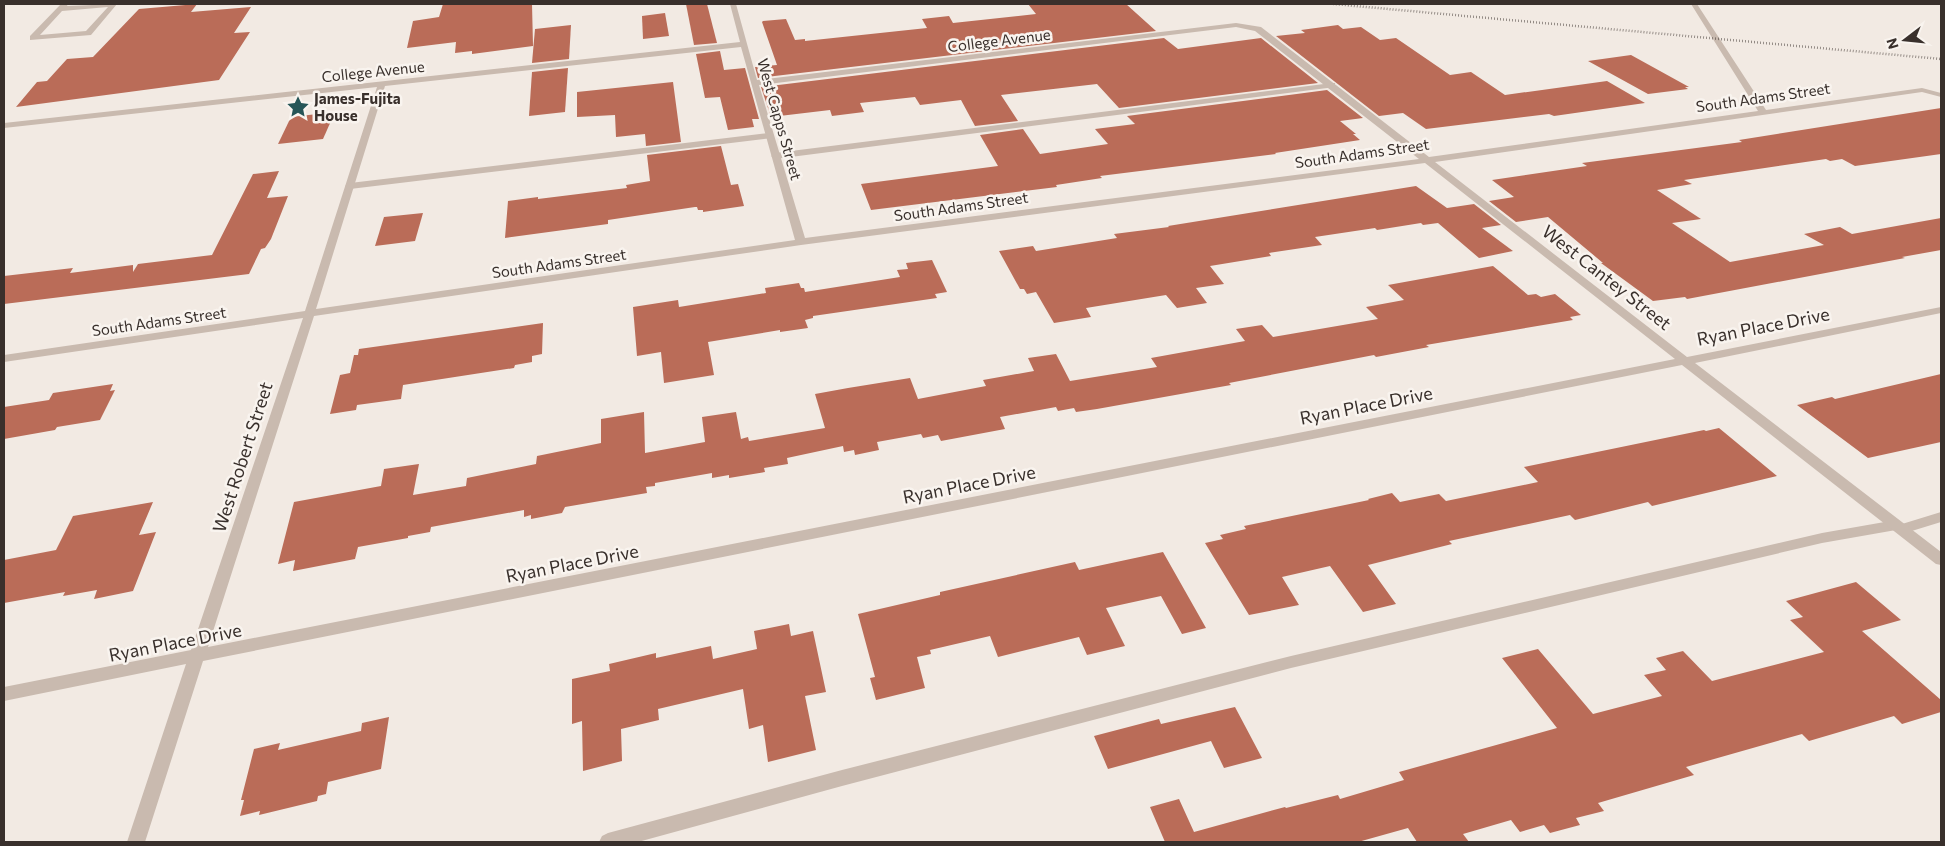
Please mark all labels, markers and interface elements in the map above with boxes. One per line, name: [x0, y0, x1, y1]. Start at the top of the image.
north arrow: [1880, 15, 1930, 65]
street label: College Avenue: [947, 25, 1052, 55]
text: N: [1882, 36, 1902, 51]
street label: West Capps Street: [754, 56, 806, 182]
street label: College Avenue: [321, 57, 426, 85]
street label: South Adams Street: [1695, 79, 1831, 115]
place label: James-Fujita House: [314, 89, 401, 124]
place icon: James-Fujita House: [285, 94, 311, 120]
street label: South Adams Street: [1294, 135, 1430, 171]
street label: South Adams Street: [893, 188, 1029, 224]
street label: West Cantey Street: [1538, 220, 1676, 334]
street label: South Adams Street: [491, 245, 627, 281]
street label: Ryan Place Drive: [1695, 302, 1831, 350]
street label: South Adams Street: [91, 303, 227, 339]
street label: West Robert Street: [207, 379, 277, 535]
street label: Ryan Place Drive: [1298, 381, 1434, 429]
street label: Ryan Place Drive: [901, 460, 1037, 508]
street label: Ryan Place Drive: [504, 539, 640, 587]
street label: Ryan Place Drive: [107, 618, 243, 666]

